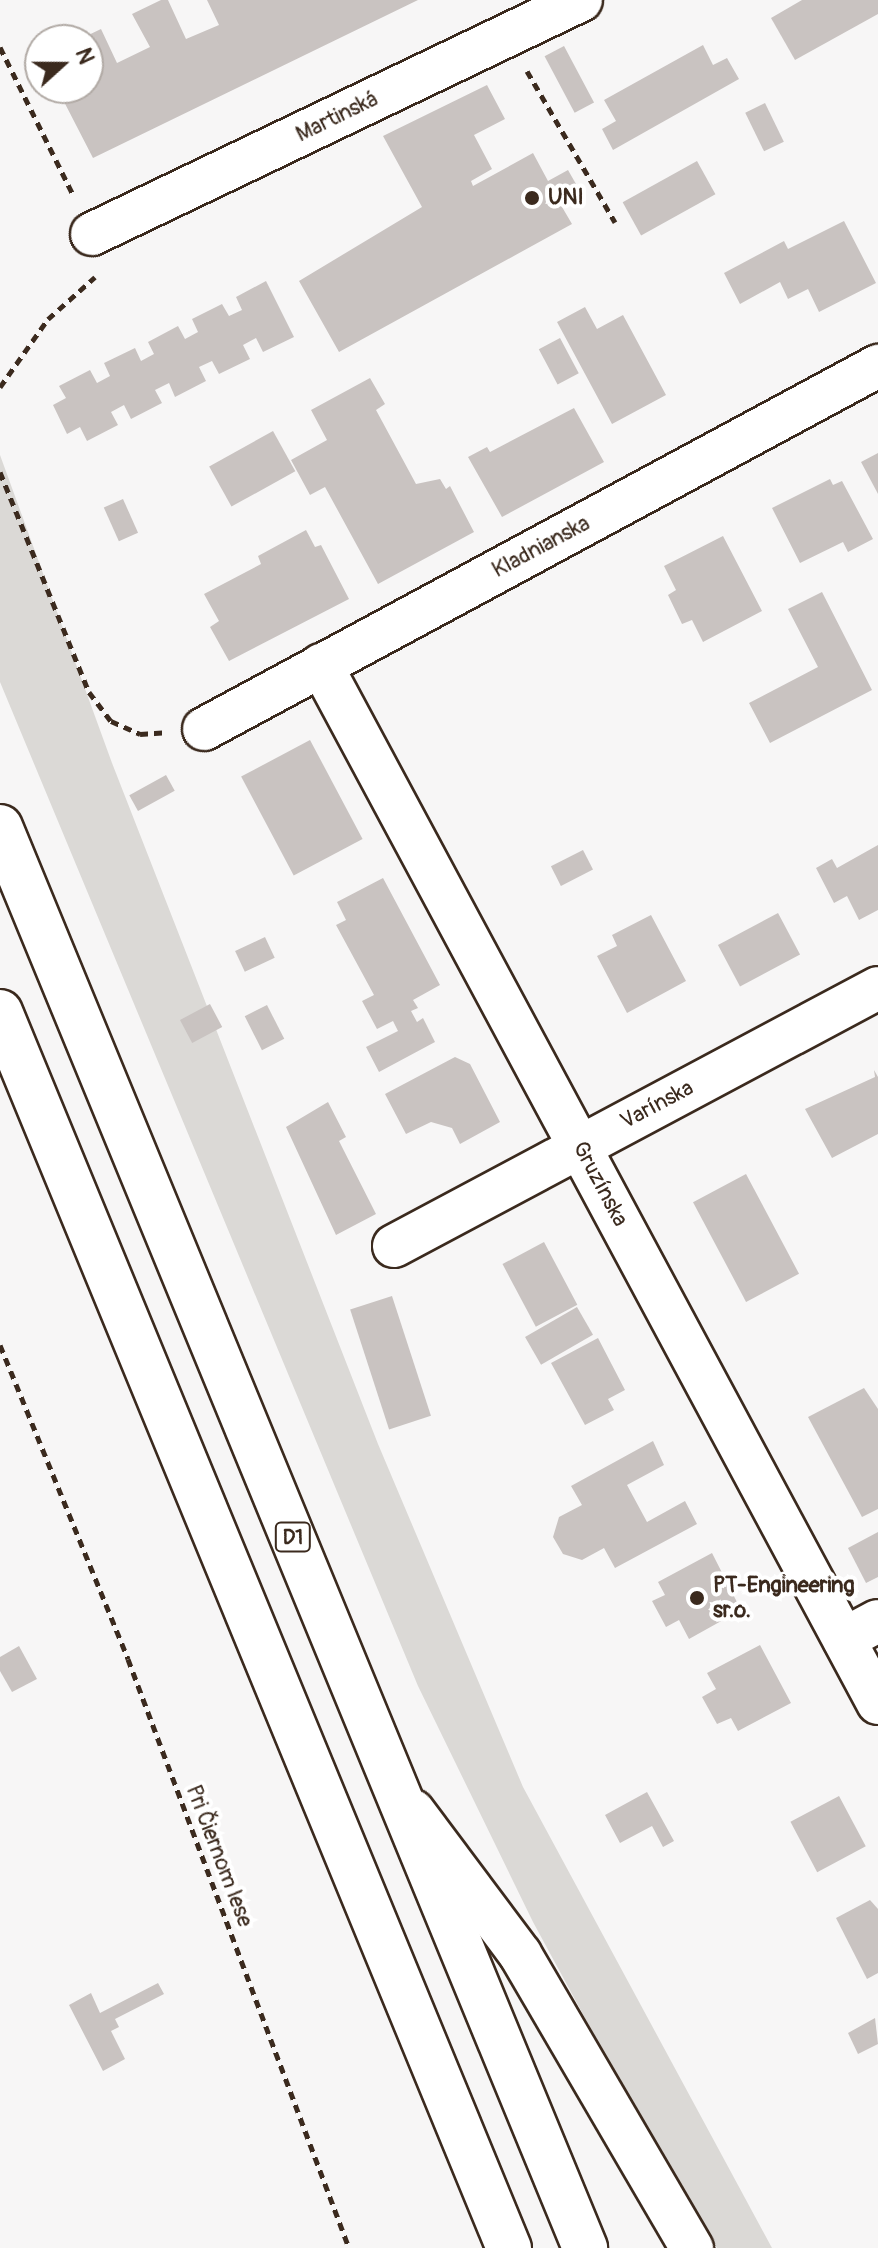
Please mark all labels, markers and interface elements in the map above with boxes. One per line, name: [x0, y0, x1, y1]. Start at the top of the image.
north arrow: [24, 24, 104, 104]
text: N: [69, 44, 100, 68]
street label: Martinská: [292, 86, 382, 148]
place label: UNI: [548, 185, 584, 211]
marker: UNI: [523, 189, 541, 207]
street label: Kladnianska: [488, 510, 594, 584]
street label: Varínska: [616, 1075, 698, 1135]
street label: Gruzínska: [567, 1137, 633, 1231]
road number: D1: [273, 1521, 313, 1553]
place label: PT-Engineering sr.o.: [713, 1572, 855, 1624]
marker: PT-Engineering sr.o.: [688, 1589, 706, 1607]
street label: Pri Čiernom lese: [180, 1781, 258, 1931]

